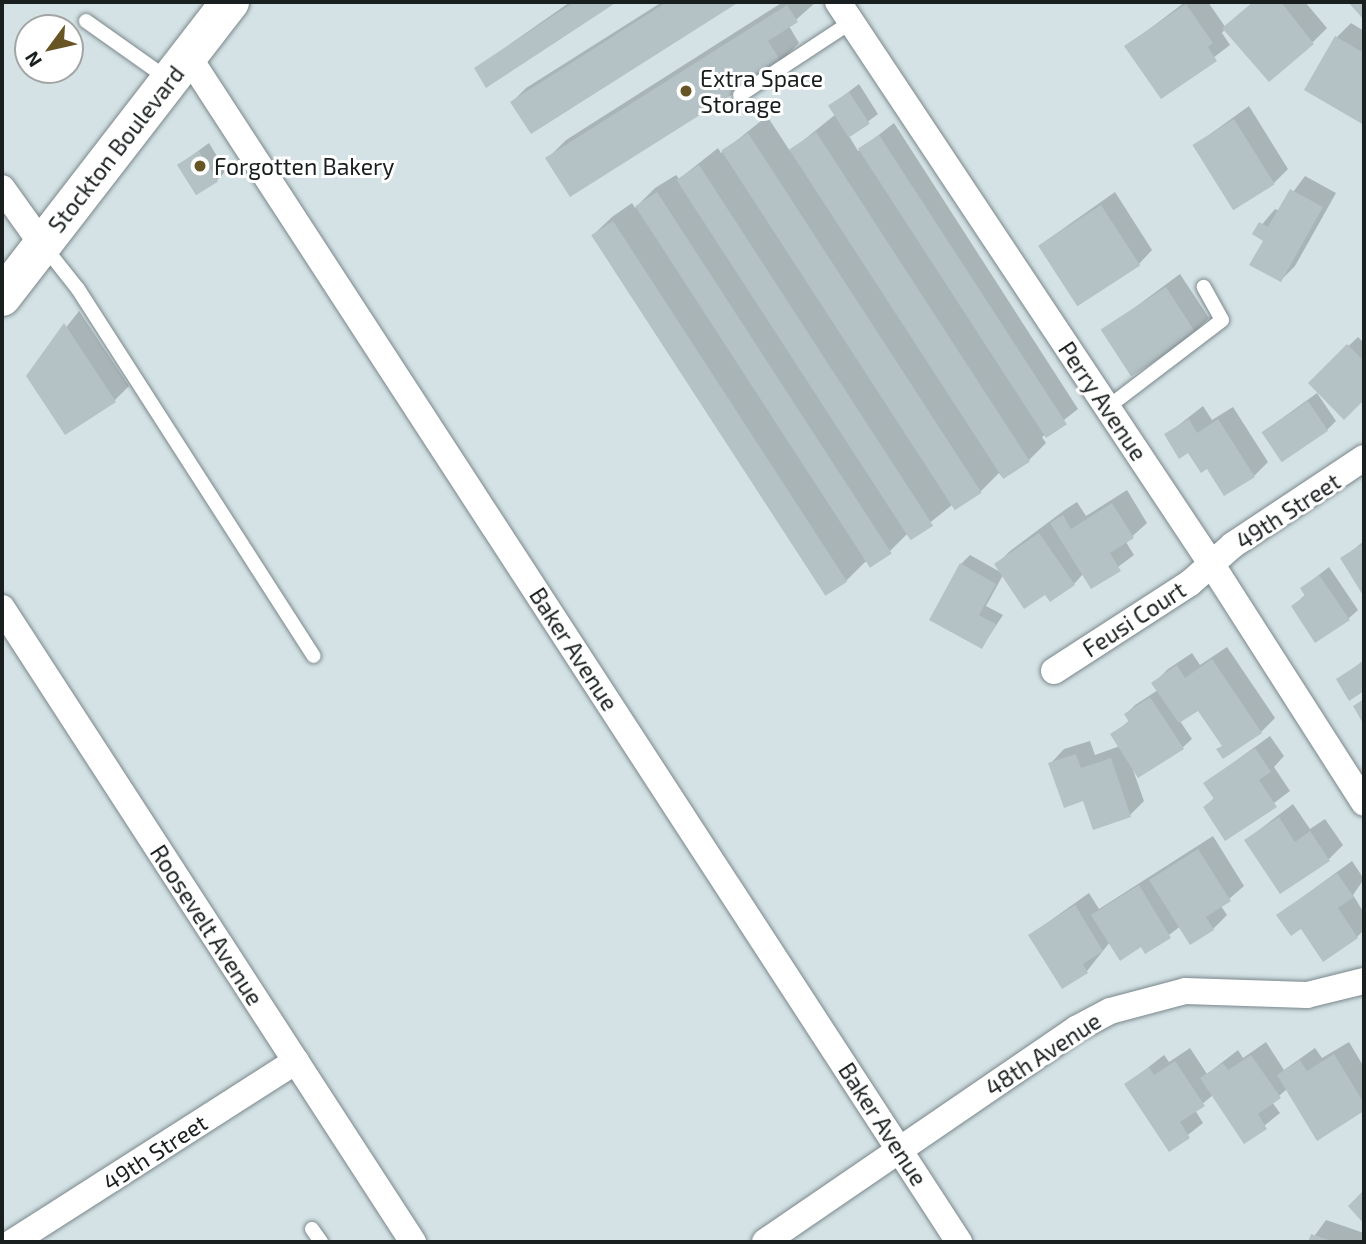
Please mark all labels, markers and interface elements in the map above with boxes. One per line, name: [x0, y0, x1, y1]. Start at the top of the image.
north arrow: [14, 14, 84, 84]
text: N: [19, 48, 46, 72]
street label: Stockton Boulevard: [42, 60, 190, 238]
place label: Extra Space Storage: [700, 64, 823, 118]
marker: Extra Space Storage: [678, 83, 694, 99]
place label: Forgotten Bakery: [214, 152, 394, 180]
marker: Forgotten Bakery: [192, 158, 208, 174]
street label: Perry Avenue: [1053, 336, 1153, 466]
street label: 49th Street: [1231, 467, 1345, 555]
street label: Feusi Court: [1077, 575, 1191, 663]
street label: Baker Avenue: [524, 582, 624, 716]
street label: Roosevelt Avenue: [145, 839, 269, 1011]
street label: 48th Avenue: [980, 1006, 1106, 1102]
street label: Baker Avenue: [833, 1057, 933, 1191]
street label: 49th Street: [98, 1108, 212, 1196]

